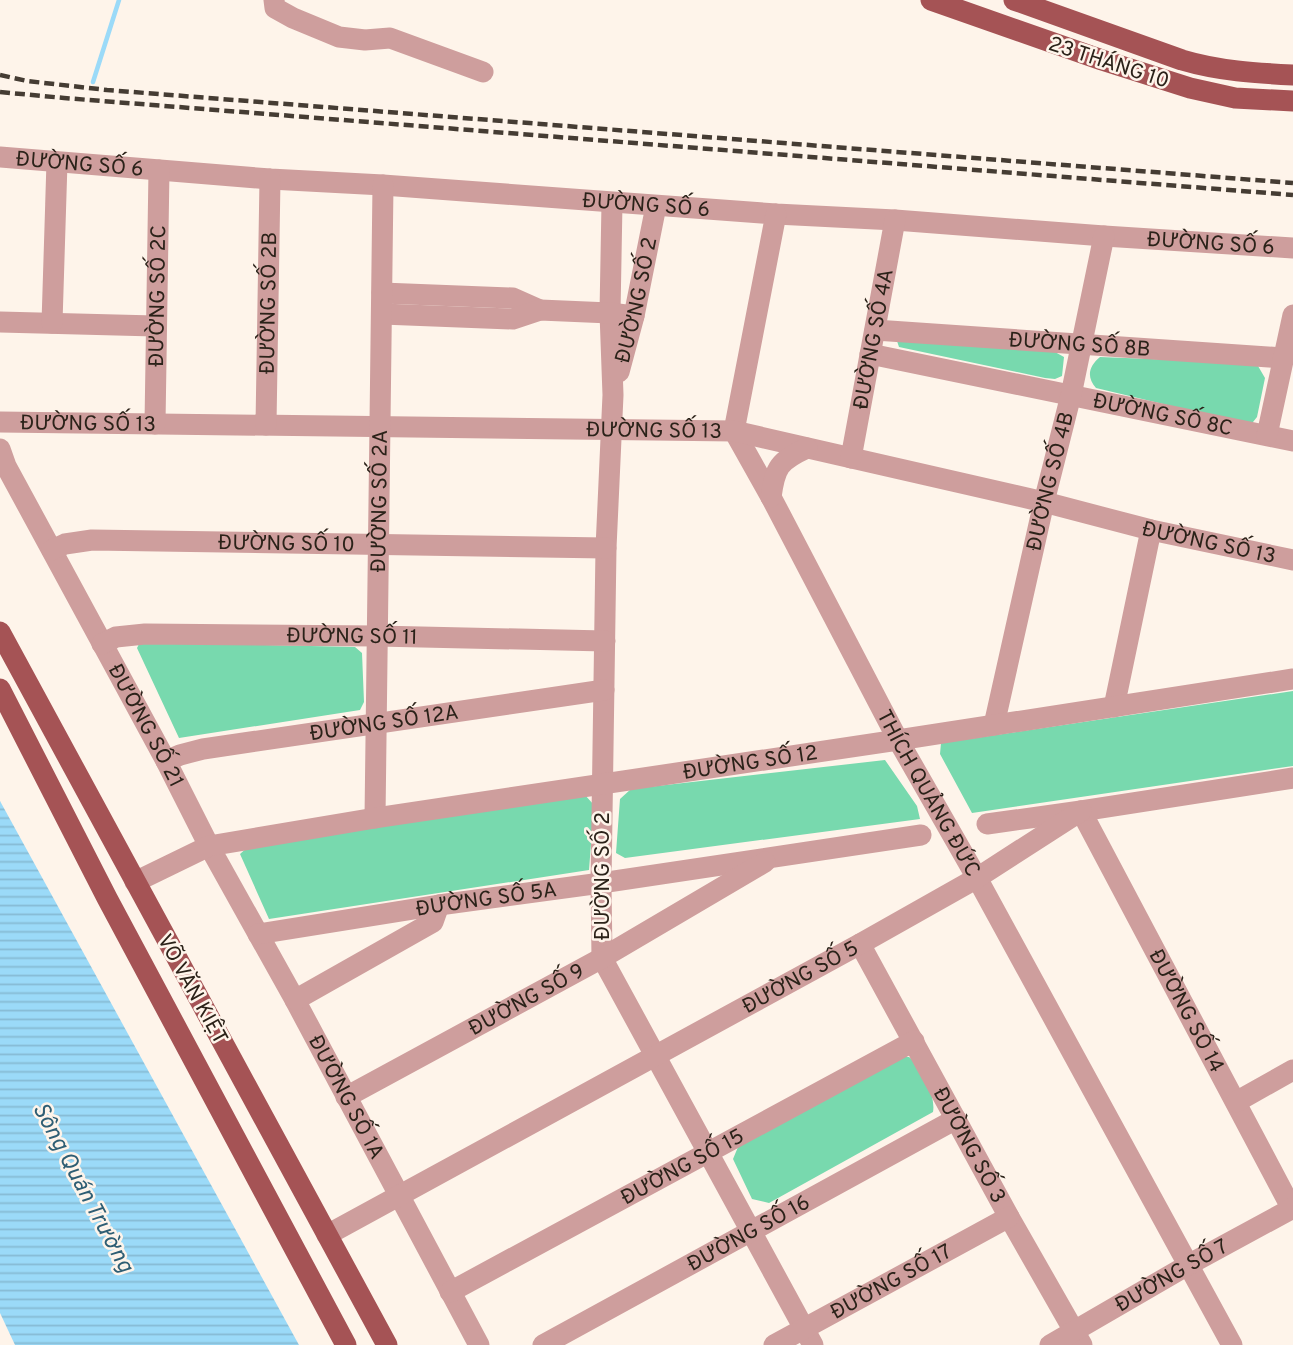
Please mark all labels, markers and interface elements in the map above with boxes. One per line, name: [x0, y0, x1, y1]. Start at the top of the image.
street label: 23 THÁNG 10: [1045, 30, 1173, 96]
street label: ĐƯỜNG SỐ 6: [15, 146, 145, 184]
street label: ĐƯỜNG SỐ 6: [581, 188, 711, 224]
street label: ĐƯỜNG SỐ 2C: [141, 225, 173, 367]
street label: ĐƯỜNG SỐ 6: [1146, 227, 1276, 262]
street label: ĐƯỜNG SỐ 2B: [252, 232, 284, 374]
street label: ĐƯỜNG SỐ 2: [610, 235, 664, 366]
street label: ĐƯỜNG SỐ 4A: [848, 267, 901, 412]
street label: ĐƯỜNG SỐ 8B: [1008, 327, 1151, 364]
street label: ĐƯỜNG SỐ 8C: [1090, 388, 1235, 443]
street label: ĐƯỜNG SỐ 13: [20, 407, 156, 439]
street label: ĐƯỜNG SỐ 4B: [1021, 409, 1081, 554]
street label: ĐƯỜNG SỐ 13: [586, 414, 722, 446]
street label: ĐƯỜNG SỐ 2A: [363, 430, 395, 573]
street label: ĐƯỜNG SỐ 13: [1139, 516, 1278, 571]
street label: ĐƯỜNG SỐ 10: [218, 527, 355, 559]
street label: ĐƯỜNG SỐ 11: [286, 620, 418, 652]
street label: ĐƯỜNG SỐ 21: [101, 660, 189, 792]
street label: ĐƯỜNG SỐ 12A: [308, 700, 461, 748]
street label: THÍCH QUẢNG ĐỨC: [870, 705, 985, 882]
street label: ĐƯỜNG SỐ 12: [681, 740, 820, 787]
street label: ĐƯỜNG SỐ 2: [586, 812, 617, 940]
street label: ĐƯỜNG SỐ 5A: [414, 877, 559, 924]
street label: VÕ VĂN KIỆT: [150, 929, 234, 1050]
street label: ĐƯỜNG SỐ 5: [738, 935, 864, 1021]
street label: ĐƯỜNG SỐ 14: [1142, 945, 1229, 1078]
street label: ĐƯỜNG SỐ 9: [464, 958, 590, 1043]
street label: ĐƯỜNG SỐ 1A: [301, 1031, 389, 1164]
street label: ĐƯỜNG SỐ 3: [926, 1083, 1011, 1208]
water label: Sông Quán Trường: [25, 1098, 139, 1279]
street label: ĐƯỜNG SỐ 15: [617, 1123, 749, 1212]
street label: ĐƯỜNG SỐ 16: [683, 1190, 815, 1278]
street label: ĐƯỜNG SỐ 7: [1111, 1234, 1233, 1319]
street label: ĐƯỜNG SỐ 17: [826, 1239, 957, 1327]

